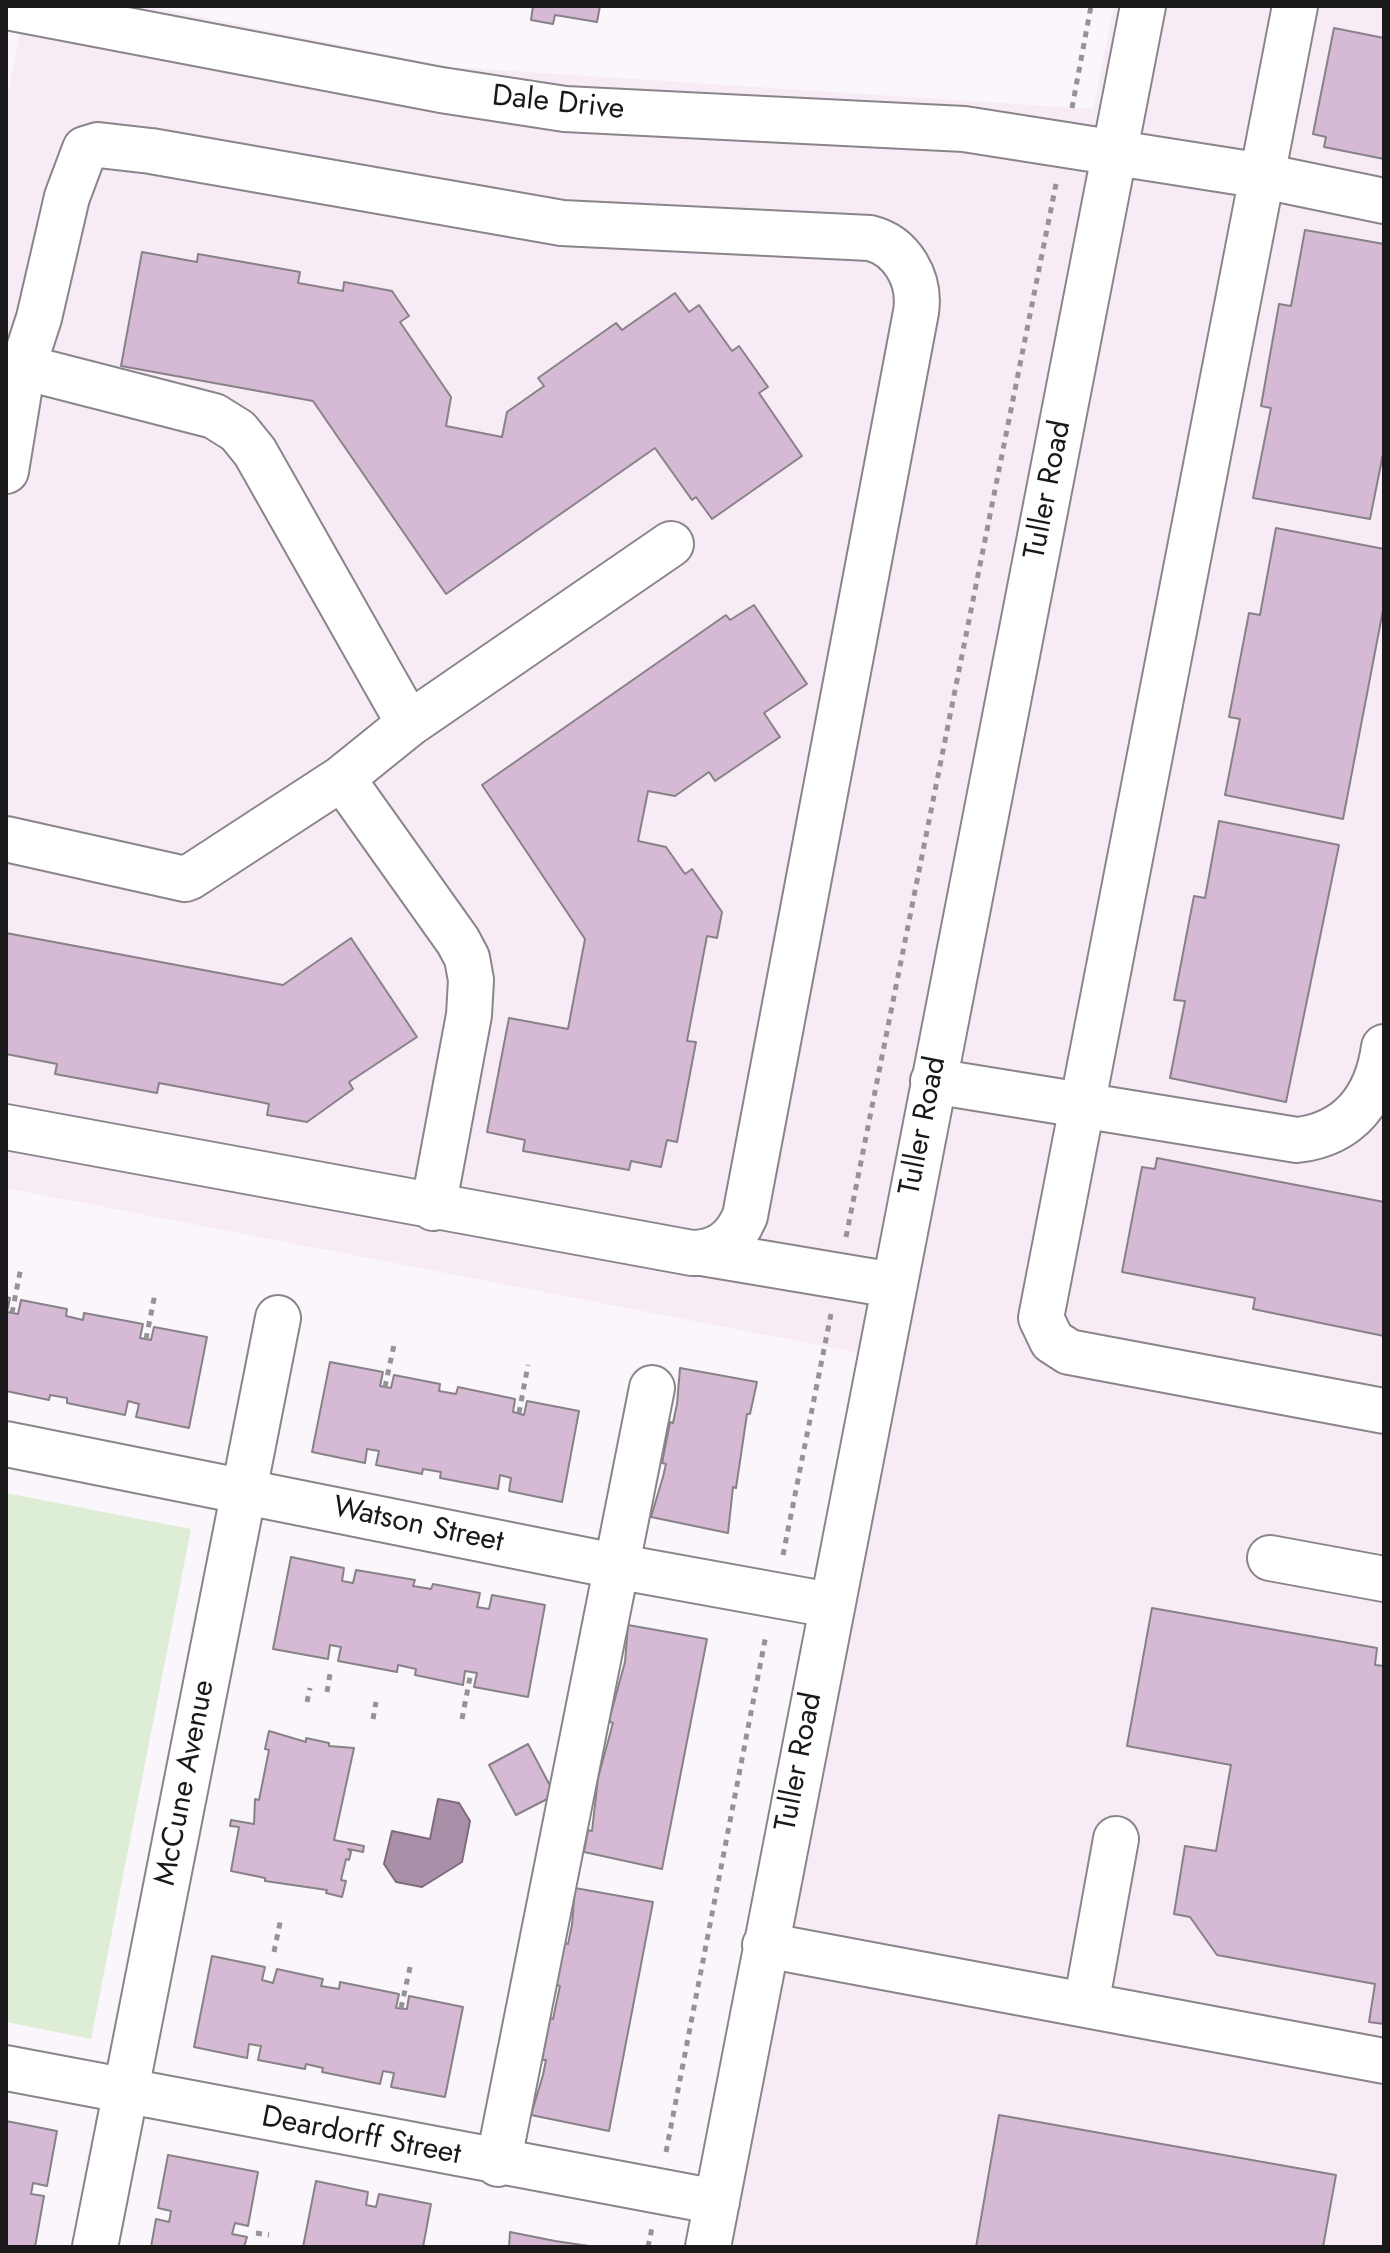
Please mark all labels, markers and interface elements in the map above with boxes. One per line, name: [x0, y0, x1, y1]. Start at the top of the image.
street label: Dale Drive: [490, 79, 626, 129]
street label: Tuller Road: [1018, 418, 1080, 562]
street label: Tuller Road: [893, 1054, 955, 1198]
street label: Watson Street: [330, 1490, 506, 1562]
street label: McCune Avenue: [148, 1677, 224, 1889]
street label: Tuller Road: [769, 1690, 831, 1834]
street label: Deardorff Street: [258, 2100, 464, 2174]

